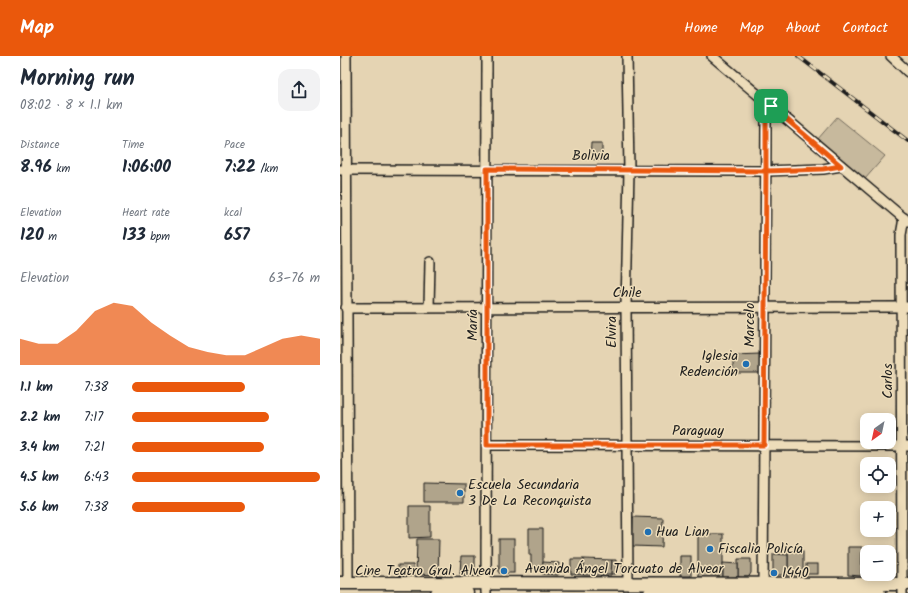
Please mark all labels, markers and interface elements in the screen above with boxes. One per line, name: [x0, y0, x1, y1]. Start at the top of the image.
text: Map: [20, 13, 54, 43]
text: Home: [684, 17, 718, 39]
text: Map: [740, 17, 764, 39]
text: About: [786, 17, 820, 39]
text: Contact: [842, 17, 888, 39]
text: Morning run: [20, 62, 135, 97]
button: share: [278, 69, 320, 111]
pin: [754, 89, 788, 123]
text: 08:02 · 8 × 1.1 km: [20, 95, 123, 116]
icon: arrive: [760, 95, 782, 117]
text: Distance: [20, 136, 60, 154]
text: Time: [122, 136, 144, 154]
text: Pace: [224, 136, 245, 154]
street label: Bolivia: [572, 145, 610, 167]
text: 8.96: [20, 154, 52, 181]
text: 1:06:00: [122, 154, 171, 181]
text: 7:22: [224, 154, 256, 181]
text: km: [52, 160, 70, 178]
text: /km: [256, 160, 278, 178]
text: Elevation: [20, 204, 62, 222]
text: Heart rate: [122, 204, 170, 222]
text: kcal: [224, 204, 242, 222]
text: 120: [20, 222, 44, 249]
text: 133: [122, 222, 146, 249]
text: 657: [224, 222, 250, 249]
text: m: [44, 228, 57, 246]
text: bpm: [146, 228, 170, 246]
text: Elevation: [20, 268, 69, 289]
text: 63–76 m: [269, 268, 320, 289]
street label: Chile: [613, 282, 642, 304]
street label: Marcelo: [739, 303, 761, 347]
street label: María: [462, 309, 484, 341]
street label: Elvira: [601, 316, 623, 348]
place label: Iglesia Redención: [679, 345, 738, 383]
marker: Iglesia Redención: [741, 359, 751, 369]
street label: Carlos: [877, 363, 899, 399]
text: 1.1 km: [20, 377, 53, 398]
text: 7:38: [84, 377, 108, 398]
text: 2.2 km: [20, 407, 60, 428]
text: 7:17: [84, 407, 103, 428]
north arrow: [860, 413, 896, 449]
map controls: [860, 413, 896, 581]
street label: Paraguay: [672, 420, 724, 442]
text: 3.4 km: [20, 437, 59, 458]
text: 7:21: [84, 437, 105, 458]
button: locate: [860, 457, 896, 493]
text: 4.5 km: [20, 467, 59, 488]
text: 6:43: [84, 467, 109, 488]
place label: Escuela Secundaria 3 De La Reconquista: [468, 474, 592, 512]
marker: Escuela Secundaria 3 De La Reconquista: [455, 488, 465, 498]
text: 5.6 km: [20, 497, 59, 518]
text: 7:38: [84, 497, 108, 518]
button: +: [860, 501, 896, 537]
place label: Hua Lian: [656, 521, 709, 543]
marker: Hua Lian: [643, 527, 653, 537]
place label: Fiscalia Policía: [718, 538, 803, 560]
marker: Fiscalia Policía: [705, 544, 715, 554]
button: −: [860, 545, 896, 581]
street label: Avenida Ángel Torcuato de Alvear: [525, 558, 724, 580]
place label: Cine Teatro Gral. Alvear: [355, 560, 497, 582]
place label: 1440: [782, 562, 809, 584]
marker: Cine Teatro Gral. Alvear: [499, 566, 509, 576]
marker: 1440: [769, 568, 779, 578]

